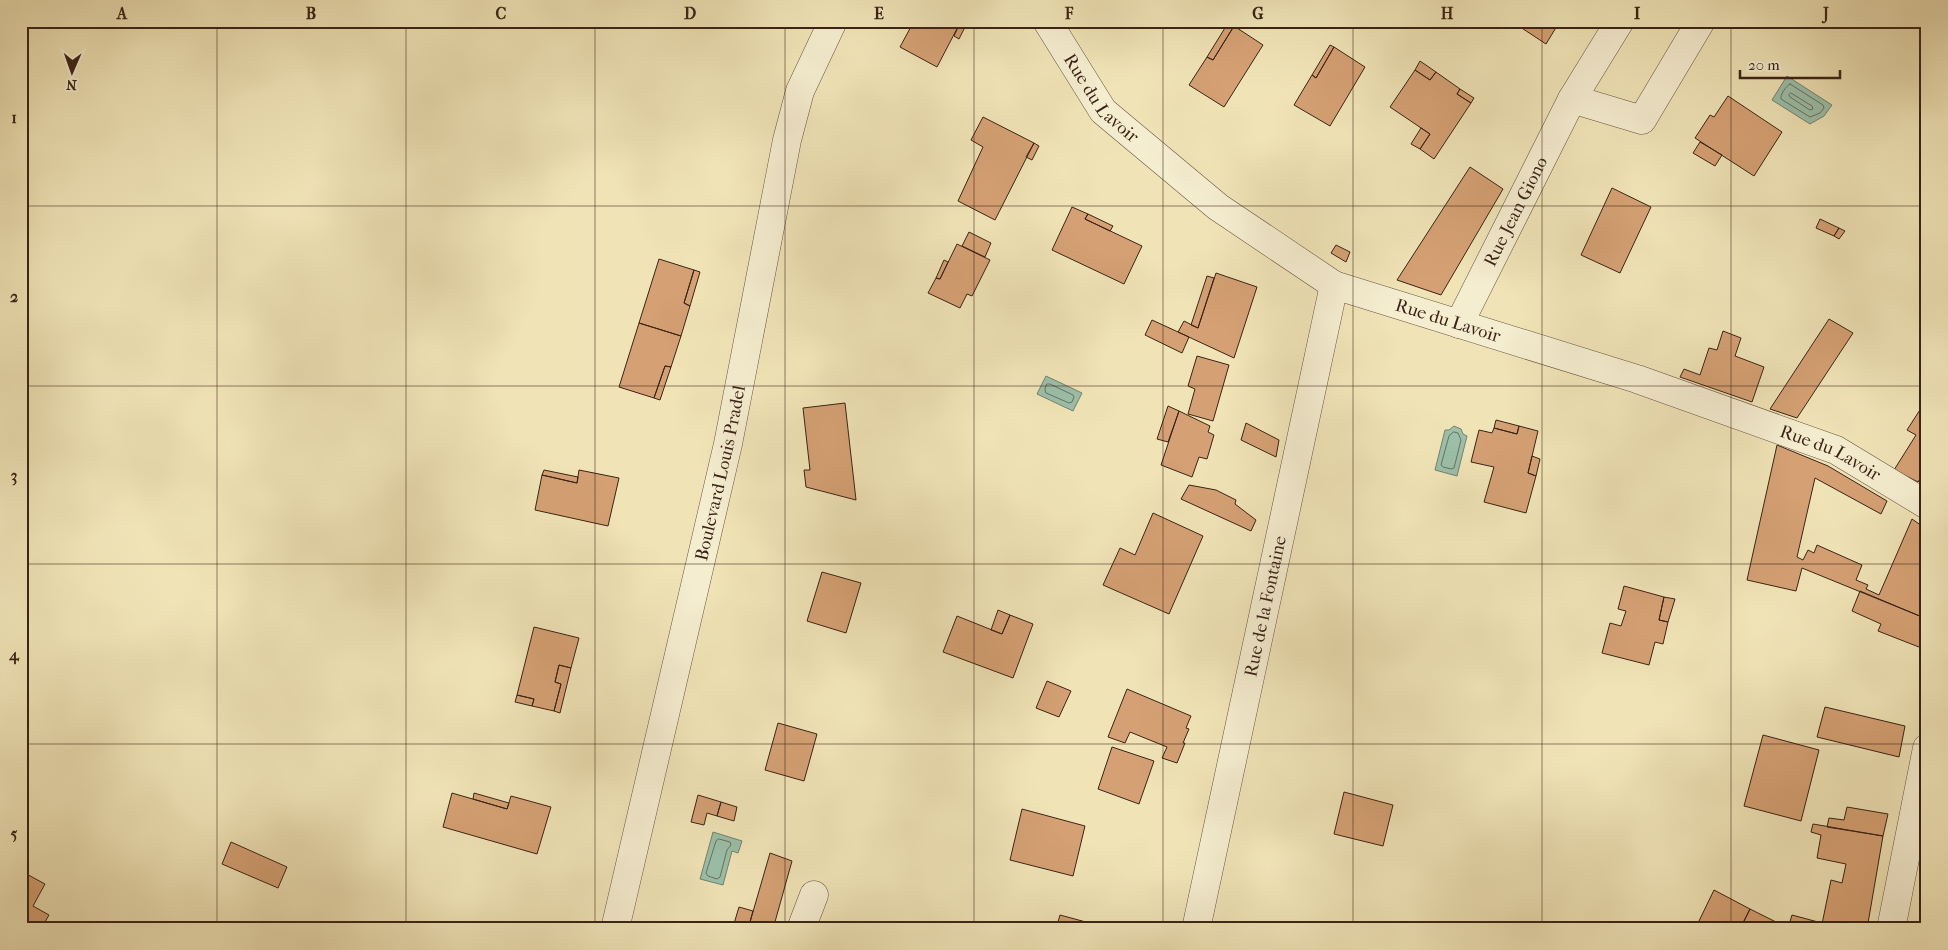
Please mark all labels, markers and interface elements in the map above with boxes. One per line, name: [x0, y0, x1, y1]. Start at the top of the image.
text: A: [116, 4, 128, 23]
text: B: [306, 4, 316, 23]
text: C: [496, 4, 507, 23]
text: D: [684, 4, 696, 23]
text: E: [874, 4, 884, 23]
text: F: [1064, 4, 1074, 23]
text: G: [1252, 4, 1264, 23]
text: H: [1441, 4, 1454, 23]
text: I: [1634, 4, 1641, 23]
text: J: [1821, 4, 1829, 24]
north arrow: [48, 48, 98, 98]
scale bar: [1740, 48, 1840, 80]
street label: Rue du Lavoir: [1059, 50, 1143, 147]
text: 20 m: [1748, 56, 1780, 74]
text: N: [66, 76, 77, 93]
text: 1: [11, 108, 17, 127]
street label: Rue Jean Giono: [1479, 153, 1552, 270]
text: 2: [10, 287, 18, 306]
street label: Rue du Lavoir: [1393, 294, 1504, 347]
street label: Boulevard Louis Pradel: [691, 383, 750, 563]
street label: Rue du Lavoir: [1777, 420, 1885, 485]
text: 3: [11, 466, 17, 486]
street label: Rue de la Fontaine: [1240, 534, 1290, 679]
text: 4: [8, 645, 20, 665]
text: 5: [11, 824, 18, 843]

